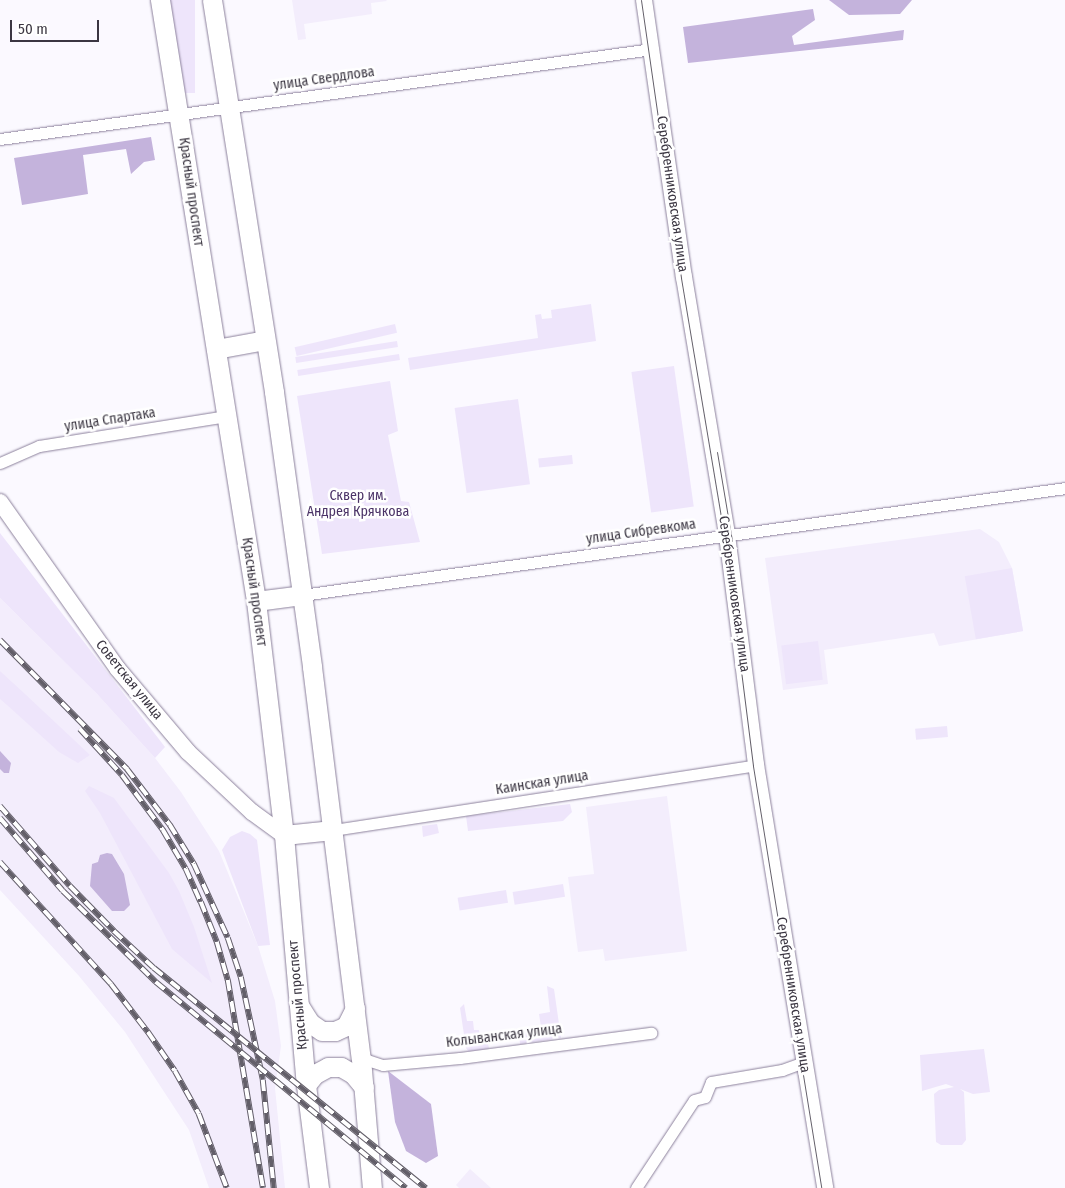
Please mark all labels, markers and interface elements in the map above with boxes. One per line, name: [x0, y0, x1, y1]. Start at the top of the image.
scale bar: [12, 10, 101, 42]
text: 50 m: [18, 20, 48, 38]
street label: улица Свердлова: [272, 64, 376, 94]
street label: Серебренниковская улица: [653, 115, 691, 273]
street label: Красный проспект: [175, 136, 207, 248]
street label: улица Спартака: [63, 405, 157, 435]
park label: Сквер им. Андрея Крячкова: [307, 488, 409, 520]
street label: Серебренниковская улица: [715, 515, 753, 673]
street label: улица Сибревкома: [585, 516, 697, 548]
street label: Красный проспект: [238, 536, 270, 648]
street label: Советская улица: [92, 637, 166, 723]
street label: Каинская улица: [494, 767, 590, 799]
street label: Серебренниковская улица: [772, 916, 814, 1074]
street label: Красный проспект: [285, 939, 311, 1051]
street label: Колыванская улица: [445, 1021, 563, 1051]

